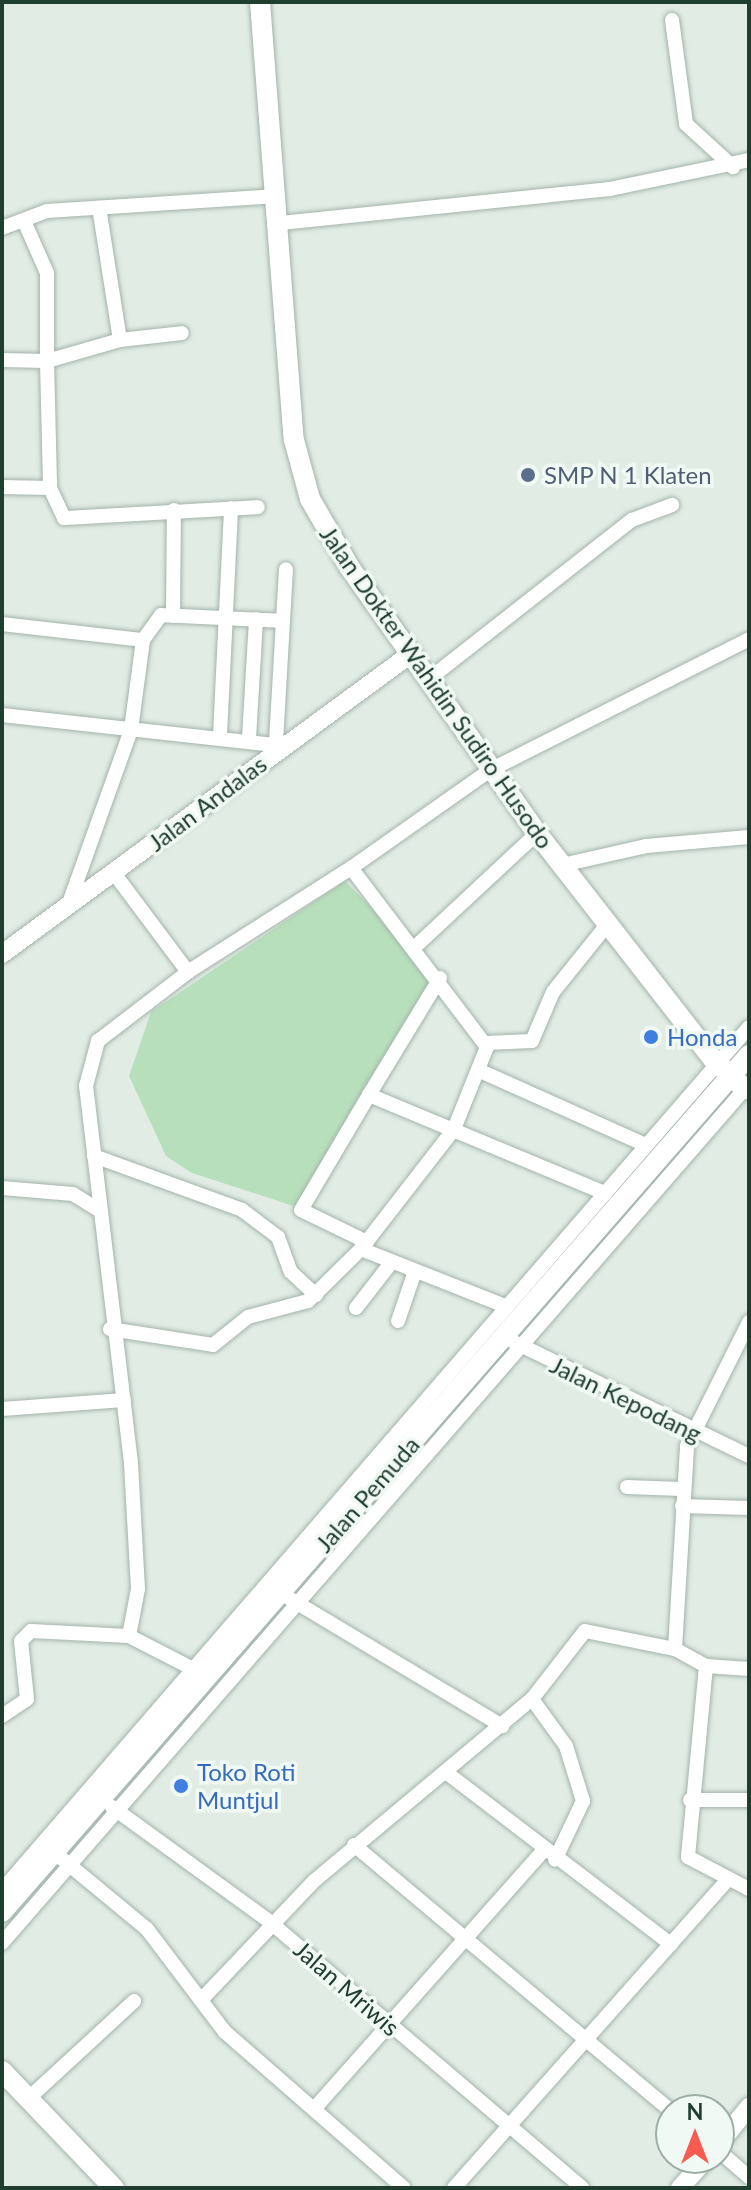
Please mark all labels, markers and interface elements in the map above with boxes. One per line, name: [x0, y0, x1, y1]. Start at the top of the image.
place label: SMP N 1 Klaten: [544, 461, 712, 489]
marker: SMP N 1 Klaten: [519, 466, 537, 484]
street label: Jalan Dokter Wahidin Sudiro Husodo: [314, 520, 560, 854]
street label: Jalan Andalas: [142, 749, 272, 857]
place label: Honda: [667, 1023, 737, 1051]
marker: Honda: [642, 1028, 660, 1046]
street label: Jalan Kepodang: [546, 1350, 706, 1448]
street label: Jalan Pemuda: [309, 1430, 425, 1558]
place label: Toko Roti Muntjul: [197, 1758, 296, 1814]
marker: Toko Roti Muntjul: [172, 1777, 190, 1795]
street label: Jalan Mriwis: [288, 1934, 406, 2042]
north arrow: [655, 2094, 735, 2174]
text: N: [687, 2098, 703, 2125]

